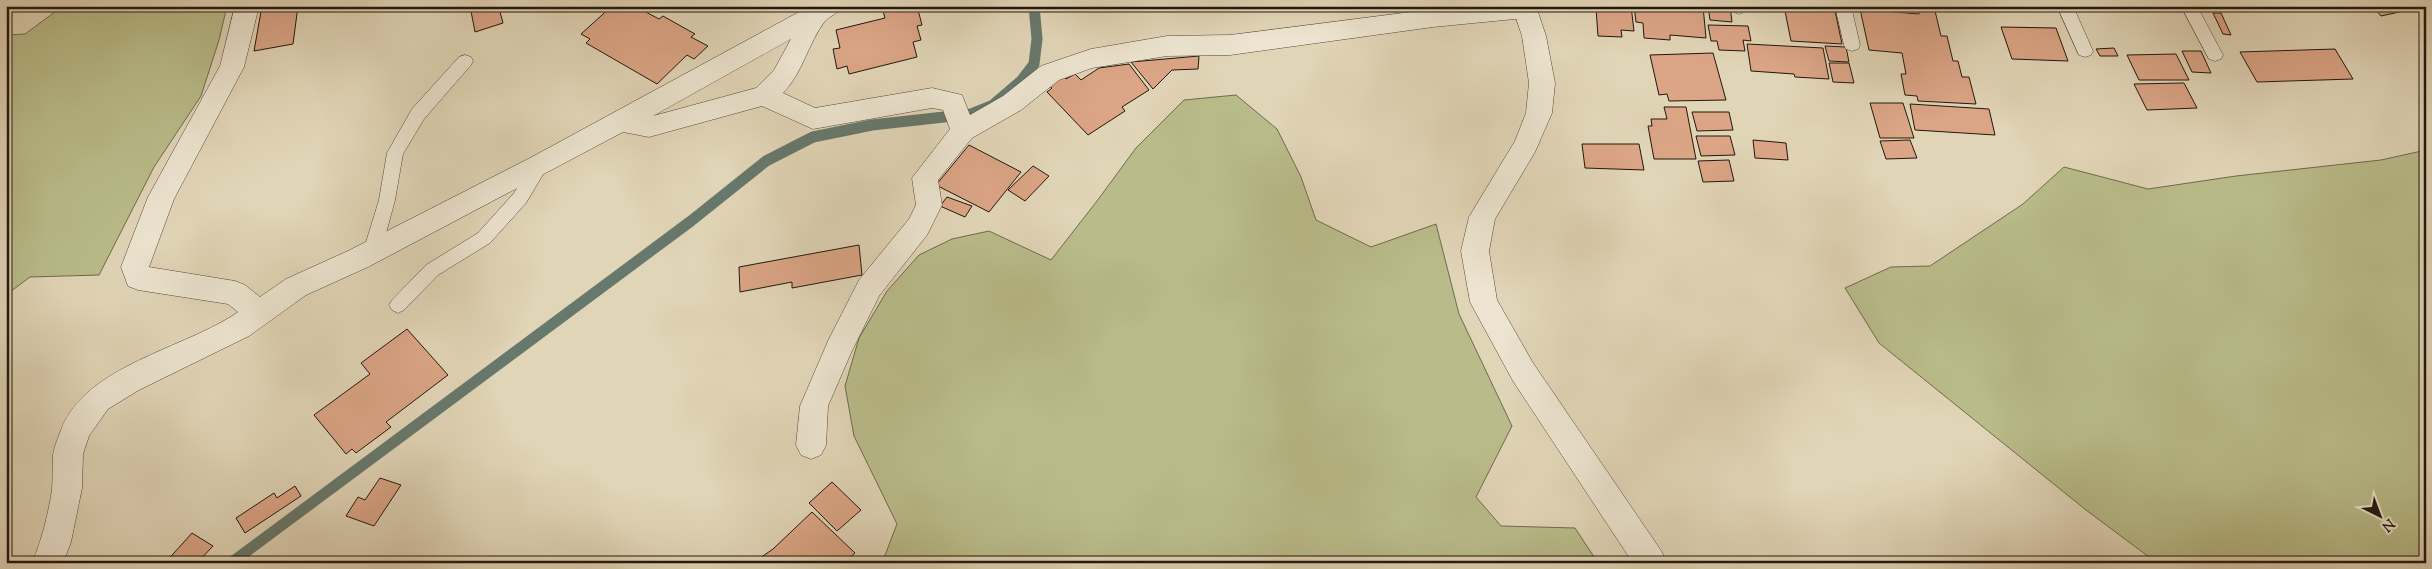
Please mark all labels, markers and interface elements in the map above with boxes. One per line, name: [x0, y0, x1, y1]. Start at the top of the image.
north arrow: [2354, 492, 2404, 542]
text: N: [2377, 513, 2398, 535]

